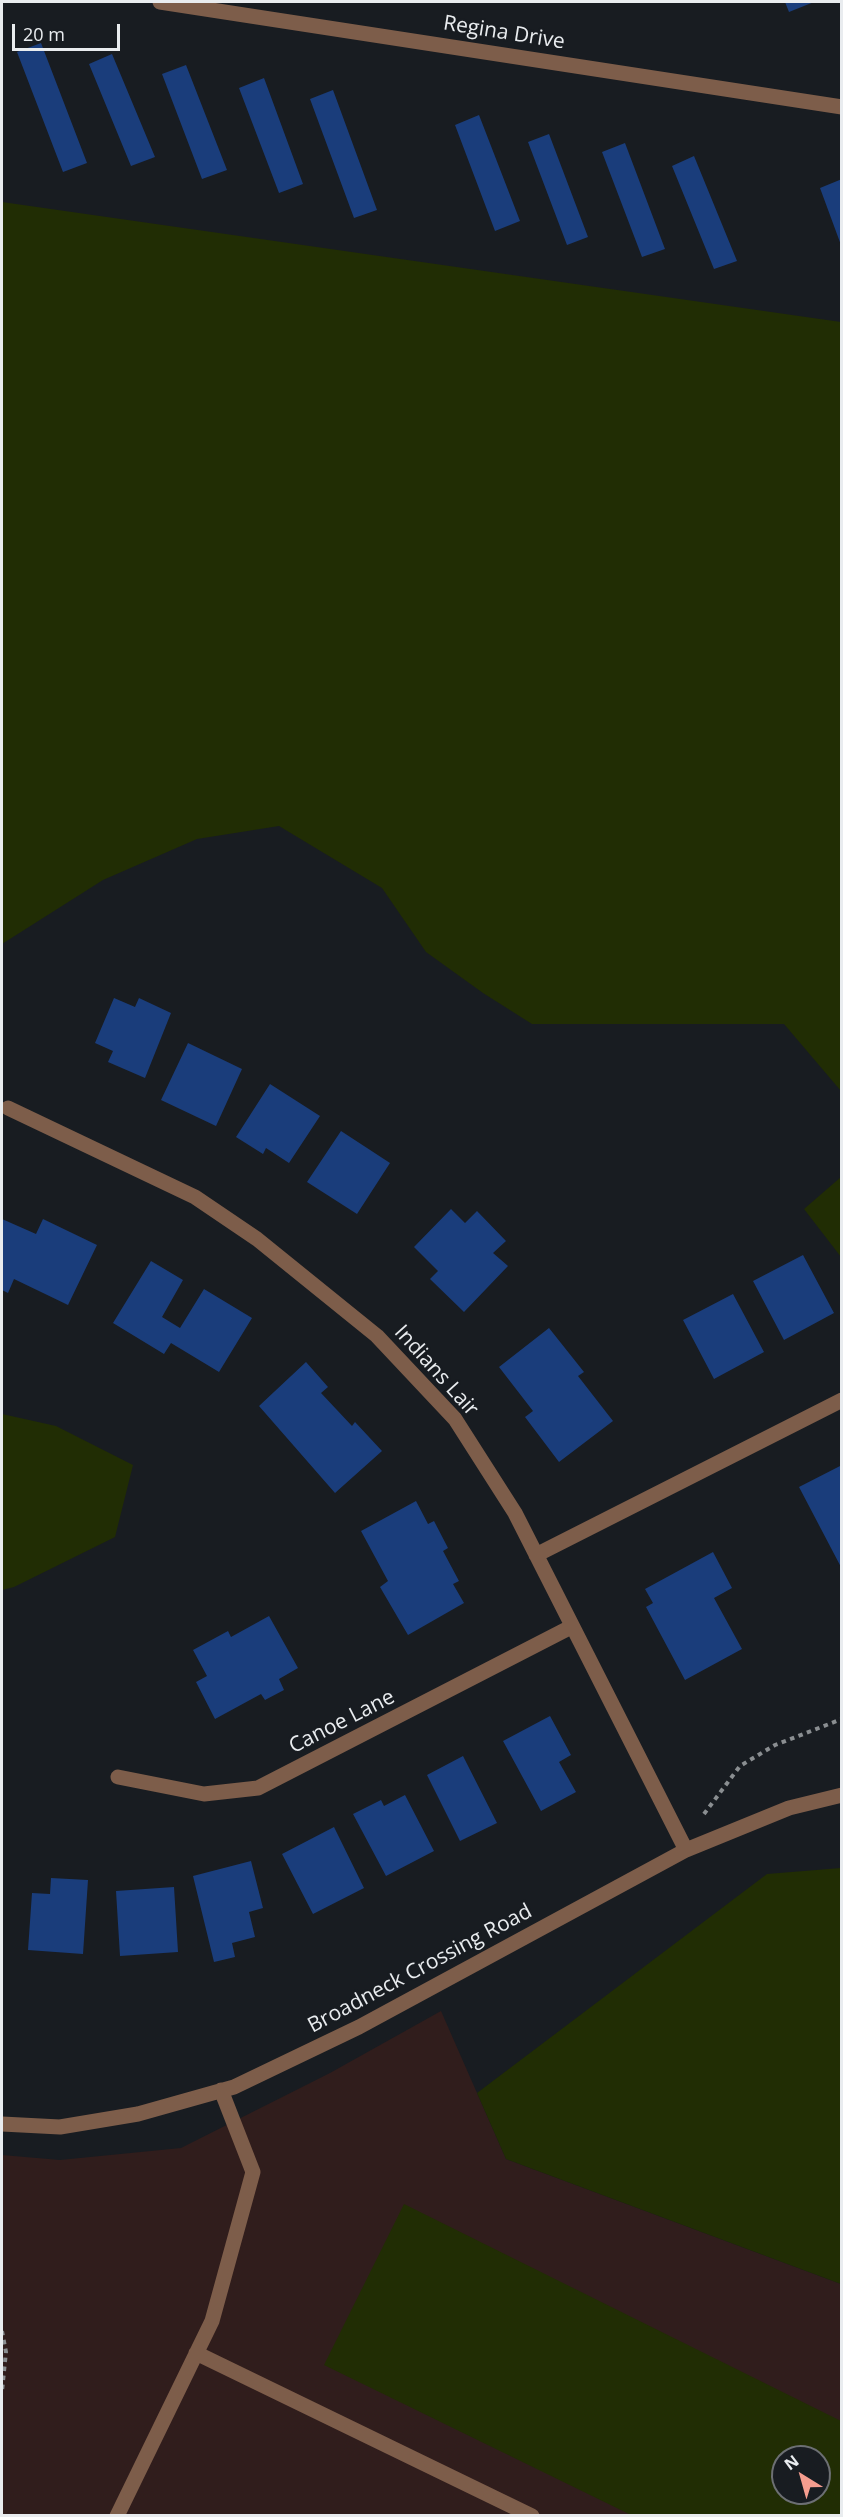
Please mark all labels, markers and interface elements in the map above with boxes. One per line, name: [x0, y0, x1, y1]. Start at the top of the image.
street label: Regina Drive: [441, 11, 567, 55]
scale bar: [15, 12, 123, 50]
text: 20 m: [23, 22, 65, 46]
street label: Indians Lair: [389, 1320, 483, 1422]
street label: Canoe Lane: [285, 1685, 399, 1759]
street label: Broadneck Crossing Road: [304, 1899, 536, 2039]
north arrow: [771, 2445, 831, 2505]
text: N: [780, 2450, 803, 2475]

